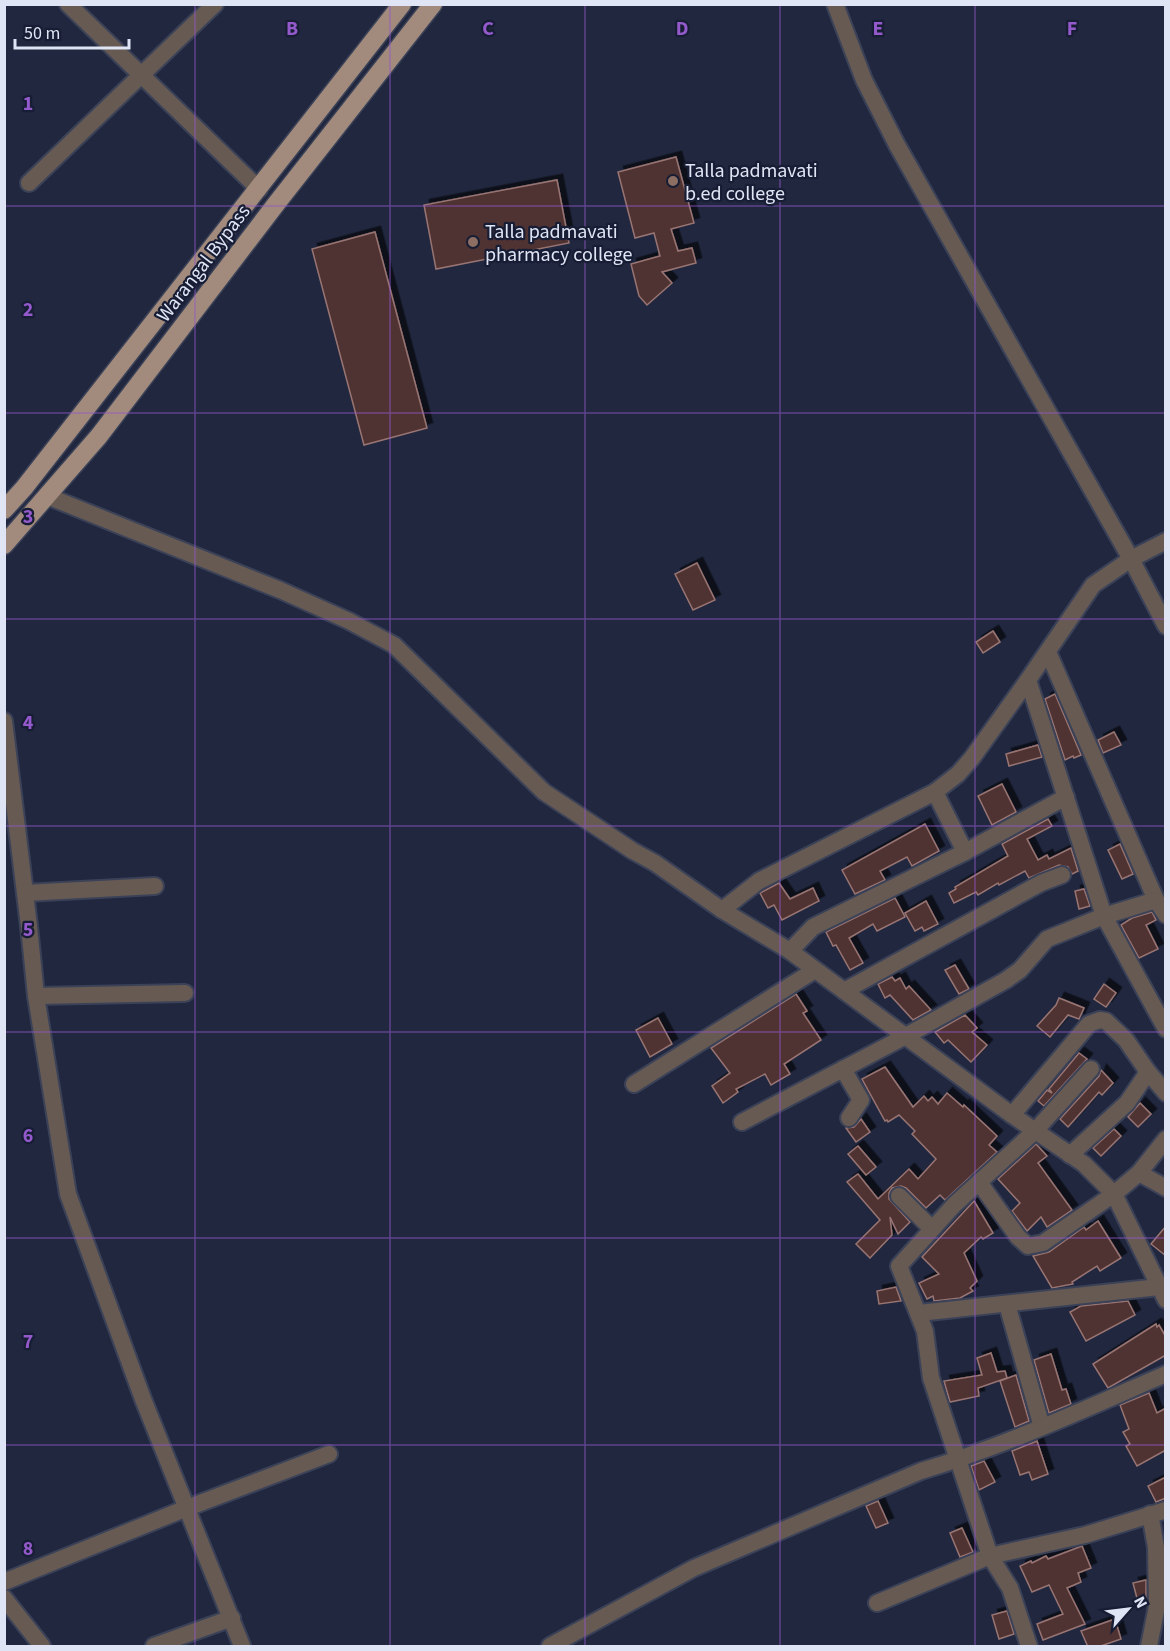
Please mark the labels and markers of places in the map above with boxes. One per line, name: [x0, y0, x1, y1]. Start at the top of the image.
place label: Talla padmavati b.ed college: [685, 157, 818, 208]
marker: Talla padmavati b.ed college: [666, 174, 680, 188]
place label: Talla padmavati pharmacy college: [485, 218, 633, 269]
marker: Talla padmavati pharmacy college: [466, 235, 480, 249]

